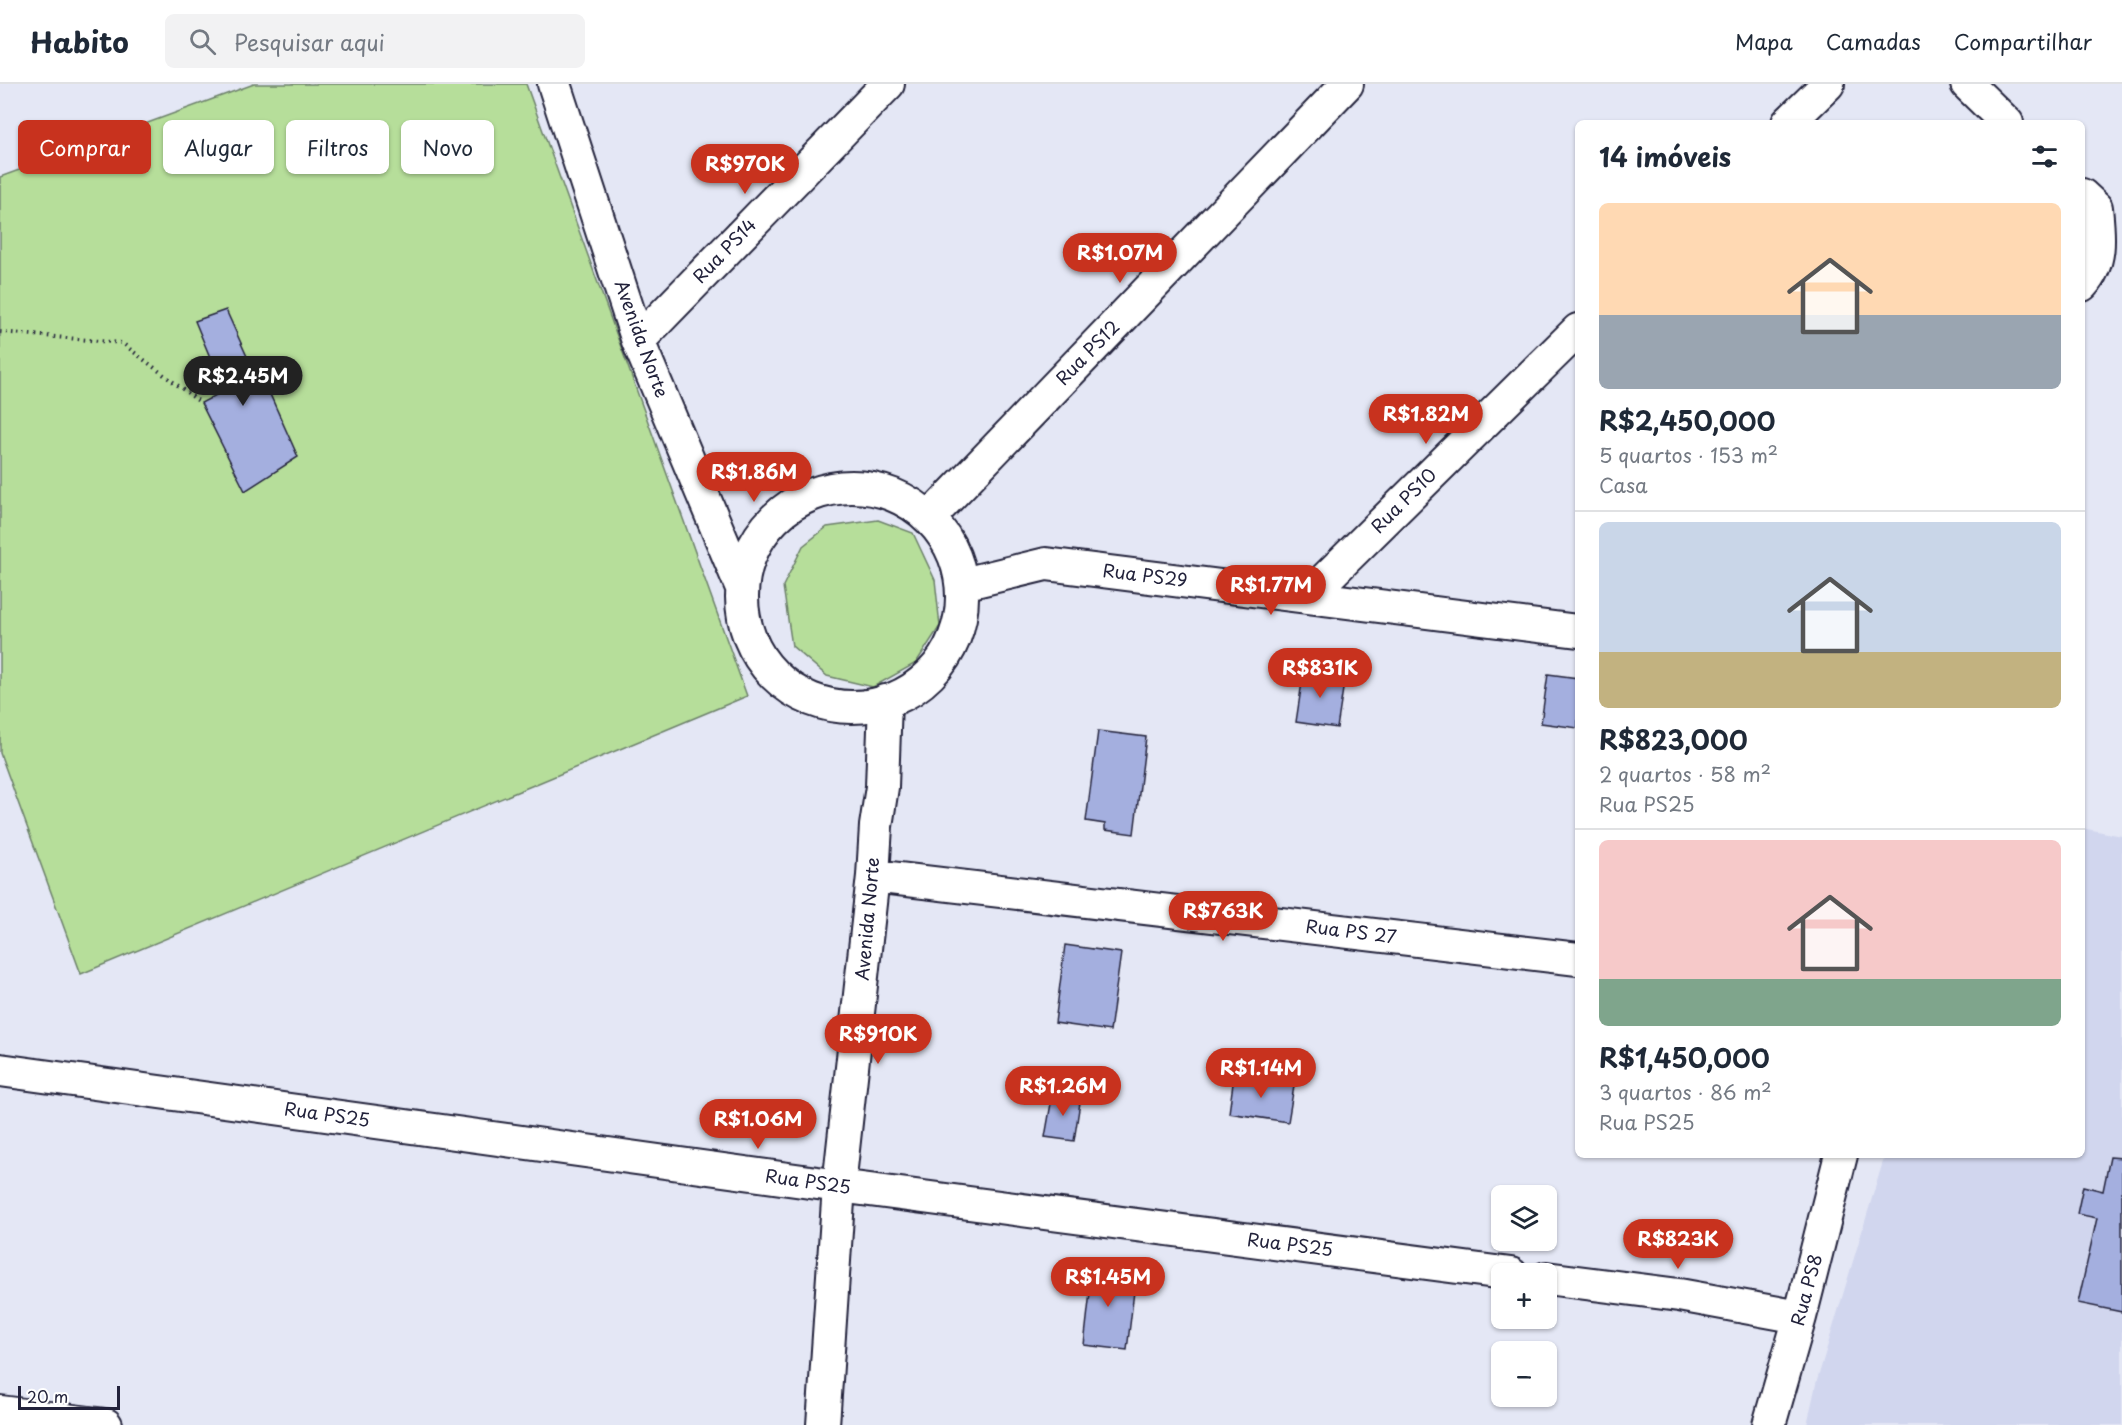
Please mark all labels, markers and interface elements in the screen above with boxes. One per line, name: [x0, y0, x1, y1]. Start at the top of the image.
search box: [165, 14, 585, 68]
text: Habito: [30, 20, 129, 63]
icon: search: [186, 25, 219, 58]
text: Pesquisar aqui: [234, 25, 385, 58]
text: Mapa: [1735, 25, 1793, 57]
text: Camadas: [1826, 25, 1921, 57]
text: Compartilhar: [1954, 25, 2092, 57]
chip: Comprar: [18, 120, 151, 174]
chip: Alugar: [163, 120, 274, 174]
chip: Filtros: [286, 120, 389, 174]
chip: Novo: [401, 120, 494, 174]
text: 14 imóveis: [1599, 137, 1731, 176]
icon: filters: [2028, 140, 2061, 173]
pin: R$970K: [696, 144, 794, 195]
text: R$970K: [705, 148, 785, 178]
street label: Rua PS14: [686, 211, 762, 289]
pin: R$1.07M: [1065, 233, 1175, 284]
text: R$1.07M: [1077, 237, 1163, 267]
icon: home: [1776, 242, 1884, 350]
street label: Avenida Norte: [609, 276, 676, 401]
street label: Rua PS12: [1049, 313, 1125, 391]
pin: R$2.45M: [188, 356, 298, 407]
text: R$2.45M: [197, 360, 289, 390]
pin: R$1.82M: [1371, 394, 1481, 445]
text: R$1.82M: [1383, 398, 1469, 428]
text: R$2,450,000: [1599, 401, 1775, 440]
text: 5 quartos · 153 m²: [1599, 440, 1778, 470]
pin: R$1.86M: [699, 452, 809, 503]
text: R$1.86M: [711, 456, 797, 486]
street label: Rua PS10: [1364, 461, 1442, 539]
text: Casa: [1599, 470, 1648, 500]
street label: Rua PS29: [1101, 556, 1189, 593]
icon: home: [1776, 561, 1884, 669]
pin: R$1.77M: [1216, 565, 1326, 616]
text: R$1.77M: [1230, 569, 1312, 599]
pin: R$831K: [1271, 648, 1369, 699]
text: R$831K: [1282, 652, 1358, 682]
text: R$823,000: [1599, 720, 1748, 759]
text: 2 quartos · 58 m²: [1599, 759, 1771, 789]
text: Rua PS25: [1599, 789, 1695, 819]
street label: Avenida Norte: [848, 856, 885, 982]
icon: home: [1776, 879, 1884, 987]
pin: R$763K: [1174, 891, 1272, 942]
text: R$763K: [1183, 895, 1263, 925]
street label: Rua PS 27: [1304, 912, 1398, 949]
pin: R$910K: [829, 1014, 927, 1065]
text: R$910K: [839, 1018, 917, 1048]
text: R$1,450,000: [1599, 1038, 1770, 1077]
pin: R$1.14M: [1206, 1048, 1316, 1099]
text: R$1.14M: [1220, 1052, 1302, 1082]
pin: R$1.26M: [1008, 1066, 1118, 1117]
text: R$1.26M: [1019, 1070, 1107, 1100]
text: 3 quartos · 86 m²: [1599, 1077, 1772, 1107]
street label: Rua PS25: [283, 1094, 372, 1133]
pin: R$1.06M: [703, 1099, 813, 1150]
text: R$1.06M: [713, 1103, 803, 1133]
text: Rua PS25: [1599, 1107, 1695, 1137]
street label: Rua PS25: [764, 1161, 853, 1200]
map controls: [1491, 1185, 1557, 1407]
button: layers: [1491, 1185, 1557, 1251]
pin: R$823K: [1629, 1219, 1727, 1270]
text: R$823K: [1637, 1223, 1719, 1253]
street label: Rua PS25: [1246, 1225, 1335, 1262]
street label: Rua PS8: [1783, 1251, 1828, 1329]
pin: R$1.45M: [1053, 1257, 1163, 1308]
text: R$1.45M: [1065, 1261, 1151, 1291]
button: +: [1491, 1263, 1557, 1329]
button: −: [1491, 1341, 1557, 1407]
scale bar: [18, 1383, 120, 1410]
text: 20 m: [27, 1384, 68, 1408]

